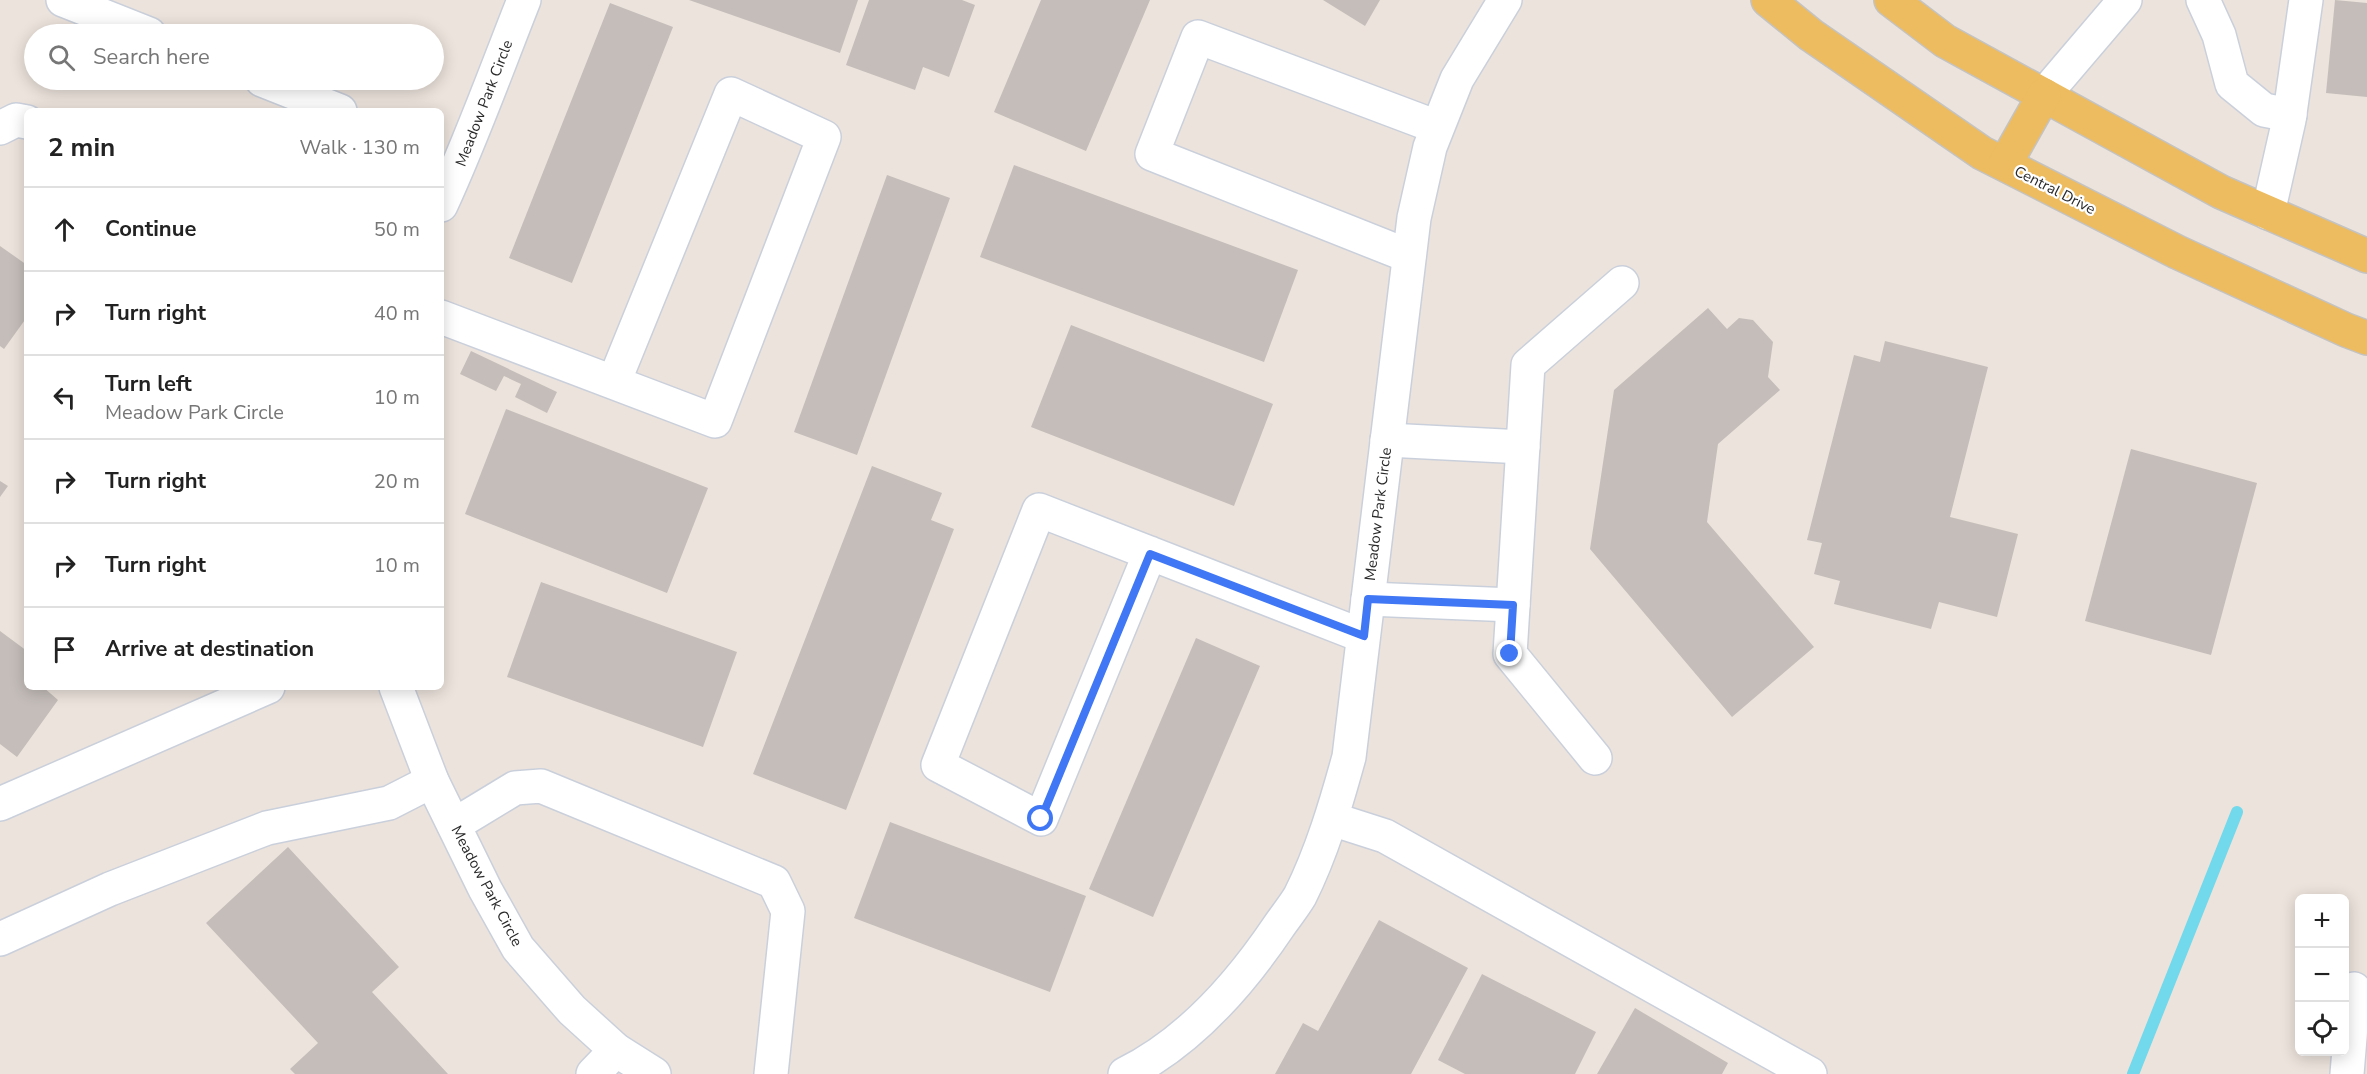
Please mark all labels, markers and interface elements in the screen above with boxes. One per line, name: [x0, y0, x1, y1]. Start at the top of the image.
search box: [24, 24, 444, 90]
street label: Meadow Park Circle: [451, 37, 517, 169]
icon: search: [45, 41, 78, 74]
text: Search here: [93, 42, 210, 72]
text: 2 min: [48, 130, 115, 165]
text: Walk · 130 m: [300, 134, 420, 161]
street label: Central Drive: [2011, 161, 2099, 219]
icon: ahead: [48, 213, 81, 246]
text: Continue: [105, 214, 196, 244]
text: 50 m: [374, 216, 420, 243]
icon: right: [48, 297, 81, 330]
text: Turn right: [105, 298, 206, 328]
text: 40 m: [374, 300, 420, 327]
text: Turn left: [105, 369, 192, 399]
icon: left: [48, 381, 81, 414]
text: 10 m: [374, 384, 420, 411]
text: Meadow Park Circle: [105, 399, 284, 426]
street label: Meadow Park Circle: [1360, 446, 1396, 582]
icon: right: [48, 465, 81, 498]
text: Turn right: [105, 466, 206, 496]
text: 20 m: [374, 468, 420, 495]
icon: right: [48, 549, 81, 582]
text: Turn right: [105, 550, 206, 580]
text: 10 m: [374, 552, 420, 579]
icon: arrive: [48, 633, 81, 666]
text: Arrive at destination: [105, 634, 314, 664]
route end: [1496, 640, 1522, 666]
route start: [1027, 805, 1053, 831]
street label: Meadow Park Circle: [447, 822, 527, 950]
map controls: [2295, 894, 2349, 1056]
button: +: [2295, 894, 2349, 948]
button: −: [2295, 948, 2349, 1002]
button: locate: [2295, 1002, 2349, 1056]

